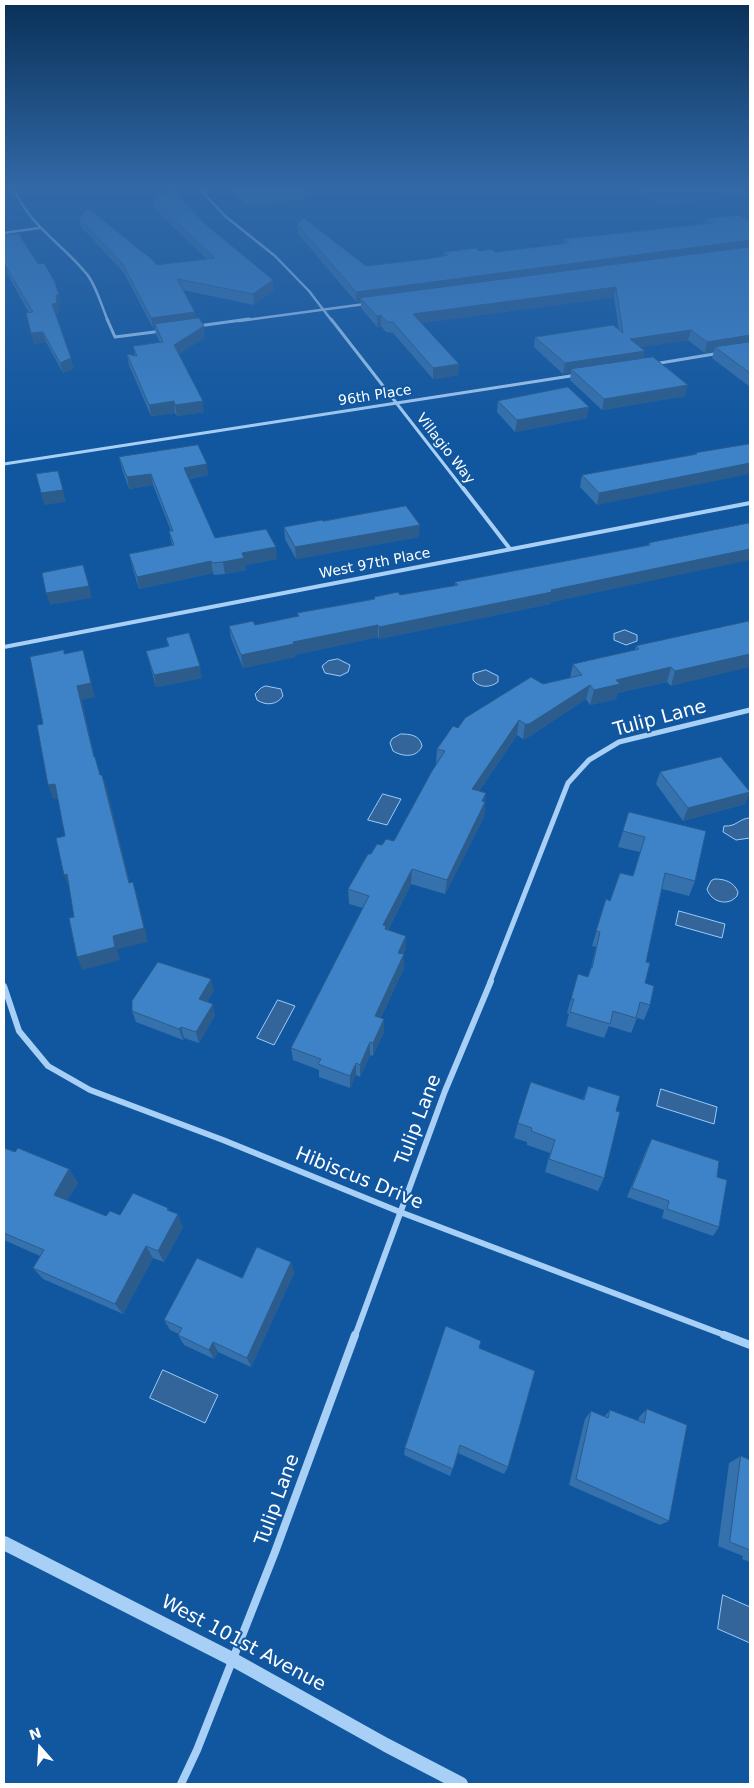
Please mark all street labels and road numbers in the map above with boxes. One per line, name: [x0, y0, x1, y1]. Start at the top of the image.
street label: 96th Place: [337, 382, 413, 410]
street label: Villagio Way: [412, 410, 478, 488]
street label: West 97th Place: [318, 545, 432, 583]
street label: Tulip Lane: [611, 696, 709, 742]
street label: Tulip Lane: [391, 1071, 447, 1169]
street label: Hibiscus Drive: [292, 1143, 426, 1215]
street label: Tulip Lane: [251, 1451, 305, 1549]
street label: West 101st Avenue: [157, 1591, 329, 1697]

